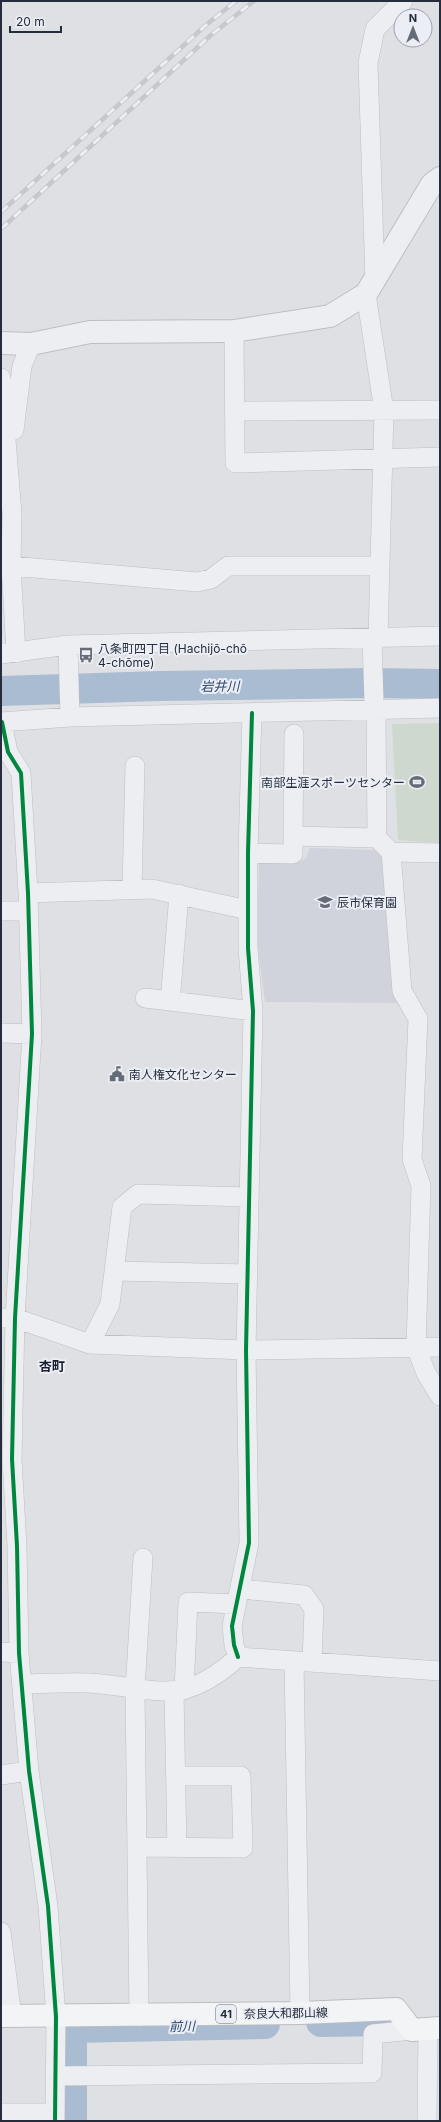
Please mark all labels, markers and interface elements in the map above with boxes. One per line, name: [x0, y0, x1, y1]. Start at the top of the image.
scale bar: [10, 8, 61, 34]
north arrow: [393, 8, 433, 48]
text: N: [409, 11, 417, 25]
text: 20 m: [16, 14, 45, 29]
place label: 八条町四丁目 (Hachijō-chō 4-chōme): [98, 641, 247, 670]
bus stop icon: 八条町四丁目 (Hachijō-chō 4-chōme): [77, 646, 95, 664]
water label: 岩井川: [200, 678, 242, 694]
sports icon: 南部生涯スポーツセンター: [408, 773, 426, 791]
place label: 南部生涯スポーツセンター: [261, 775, 405, 790]
school or university icon: 辰市保育園: [316, 893, 334, 911]
place label: 辰市保育園: [337, 895, 397, 910]
public building icon: 南人権文化センター: [108, 1065, 126, 1083]
place label: 南人権文化センター: [129, 1067, 237, 1082]
district label: 杏町: [39, 1358, 65, 1374]
road number: 41: [216, 2005, 236, 2023]
street label: 奈良大和郡山線: [244, 2005, 328, 2021]
water label: 前川: [169, 2018, 197, 2034]

